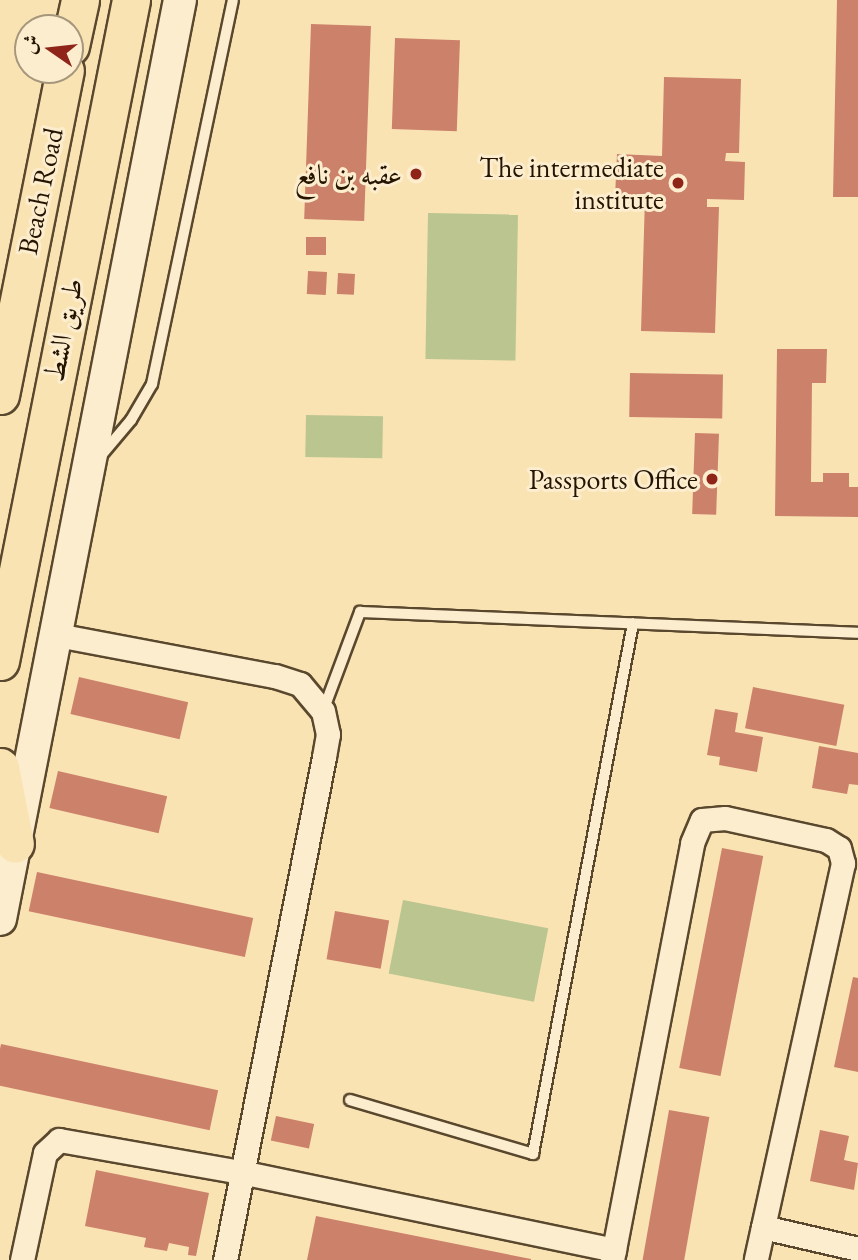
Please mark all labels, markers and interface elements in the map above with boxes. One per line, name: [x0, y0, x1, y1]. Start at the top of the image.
north arrow: [14, 14, 84, 84]
text: ش: [16, 32, 44, 56]
street label: Beach Road: [10, 125, 70, 257]
place label: The intermediate institute: [479, 150, 664, 216]
place label: عقبه بن نافع: [295, 157, 402, 191]
marker: عقبه بن نافع: [408, 166, 424, 182]
marker: The intermediate institute: [670, 175, 686, 191]
street label: طريق الشط: [37, 275, 89, 385]
place label: Passports Office: [529, 462, 698, 496]
marker: Passports Office: [704, 471, 720, 487]

